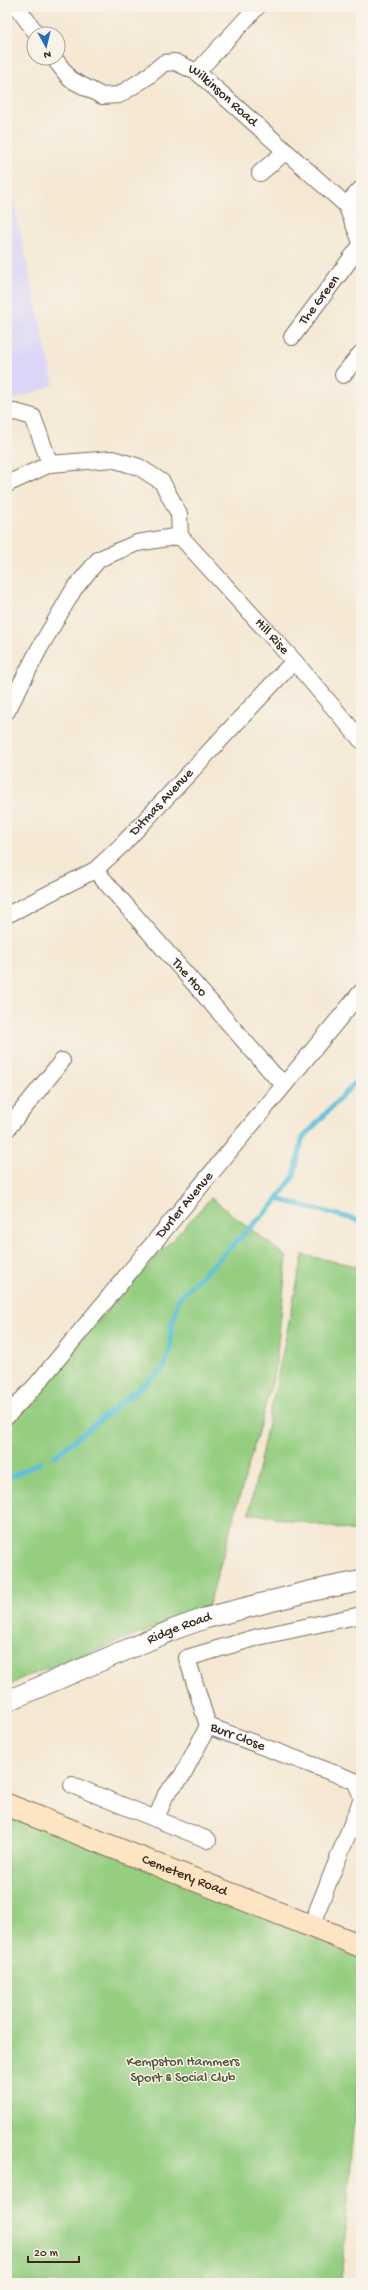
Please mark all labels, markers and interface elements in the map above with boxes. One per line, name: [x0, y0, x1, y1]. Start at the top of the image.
north arrow: [26, 26, 66, 66]
text: N: [43, 47, 52, 60]
street label: Wilkinson Road: [186, 61, 262, 132]
street label: The Green: [295, 271, 344, 329]
street label: Hill Rise: [251, 615, 293, 659]
street label: Ditmas Avenue: [126, 764, 198, 840]
street label: The Hoo: [167, 954, 211, 1001]
street label: Durler Avenue: [152, 1168, 218, 1243]
street label: Ridge Road: [144, 1608, 215, 1648]
street label: Burr Close: [207, 1719, 268, 1755]
street label: Cemetery Road: [139, 1851, 231, 1901]
park label: Kempston Hammers Sport & Social Club: [127, 2054, 240, 2087]
scale bar: [28, 2238, 79, 2264]
text: 20 m: [34, 2247, 59, 2261]

